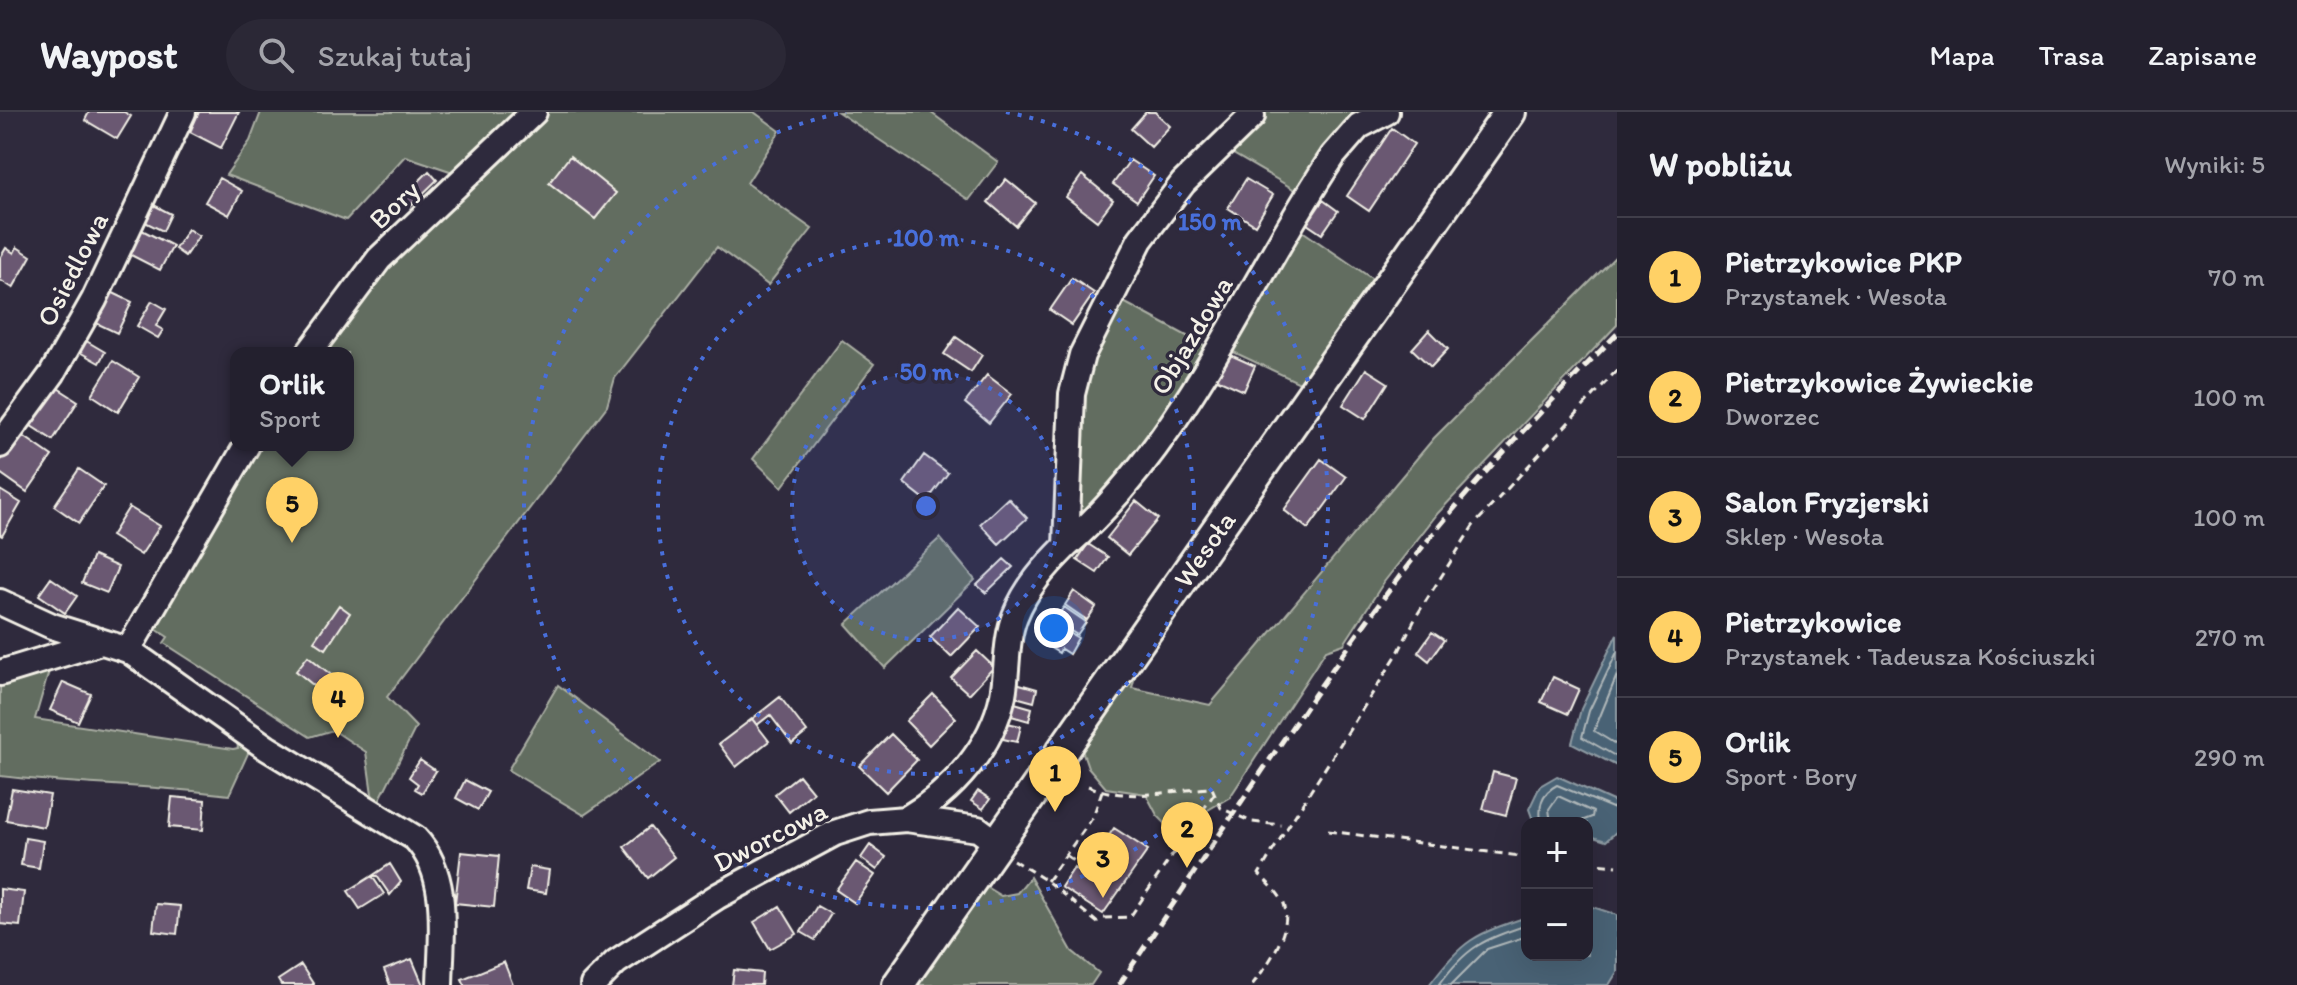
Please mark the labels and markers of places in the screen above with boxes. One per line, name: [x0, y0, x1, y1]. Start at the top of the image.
pin: 5: [266, 477, 318, 543]
centre of rings: [912, 492, 940, 520]
pin: 4: [312, 672, 364, 738]
pin: 1: [1029, 746, 1081, 812]
pin: 2: [1161, 802, 1213, 868]
pin: 3: [1077, 832, 1129, 898]

